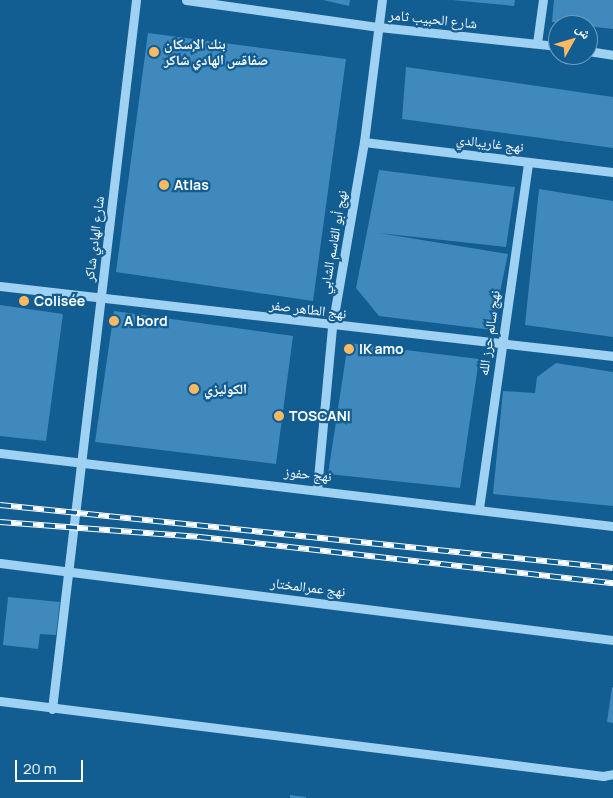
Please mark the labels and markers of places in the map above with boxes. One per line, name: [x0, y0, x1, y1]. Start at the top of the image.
place label: بنك الإسكان صفاقس الهادي شاكر: [164, 36, 268, 68]
marker: بنك الإسكان صفاقس الهادي شاكر: [148, 46, 160, 58]
place label: Atlas: [174, 177, 209, 193]
marker: Atlas: [158, 179, 170, 191]
place label: Colisée: [34, 293, 85, 309]
marker: Colisée: [18, 295, 30, 307]
place label: A bord: [124, 313, 168, 329]
marker: A bord: [108, 315, 120, 327]
place label: IK amo: [359, 341, 404, 357]
marker: IK amo: [343, 343, 355, 355]
place label: الكوليزي: [204, 381, 247, 397]
marker: الكوليزي: [188, 383, 200, 395]
place label: TOSCANI: [289, 408, 351, 424]
marker: TOSCANI: [273, 410, 285, 422]

